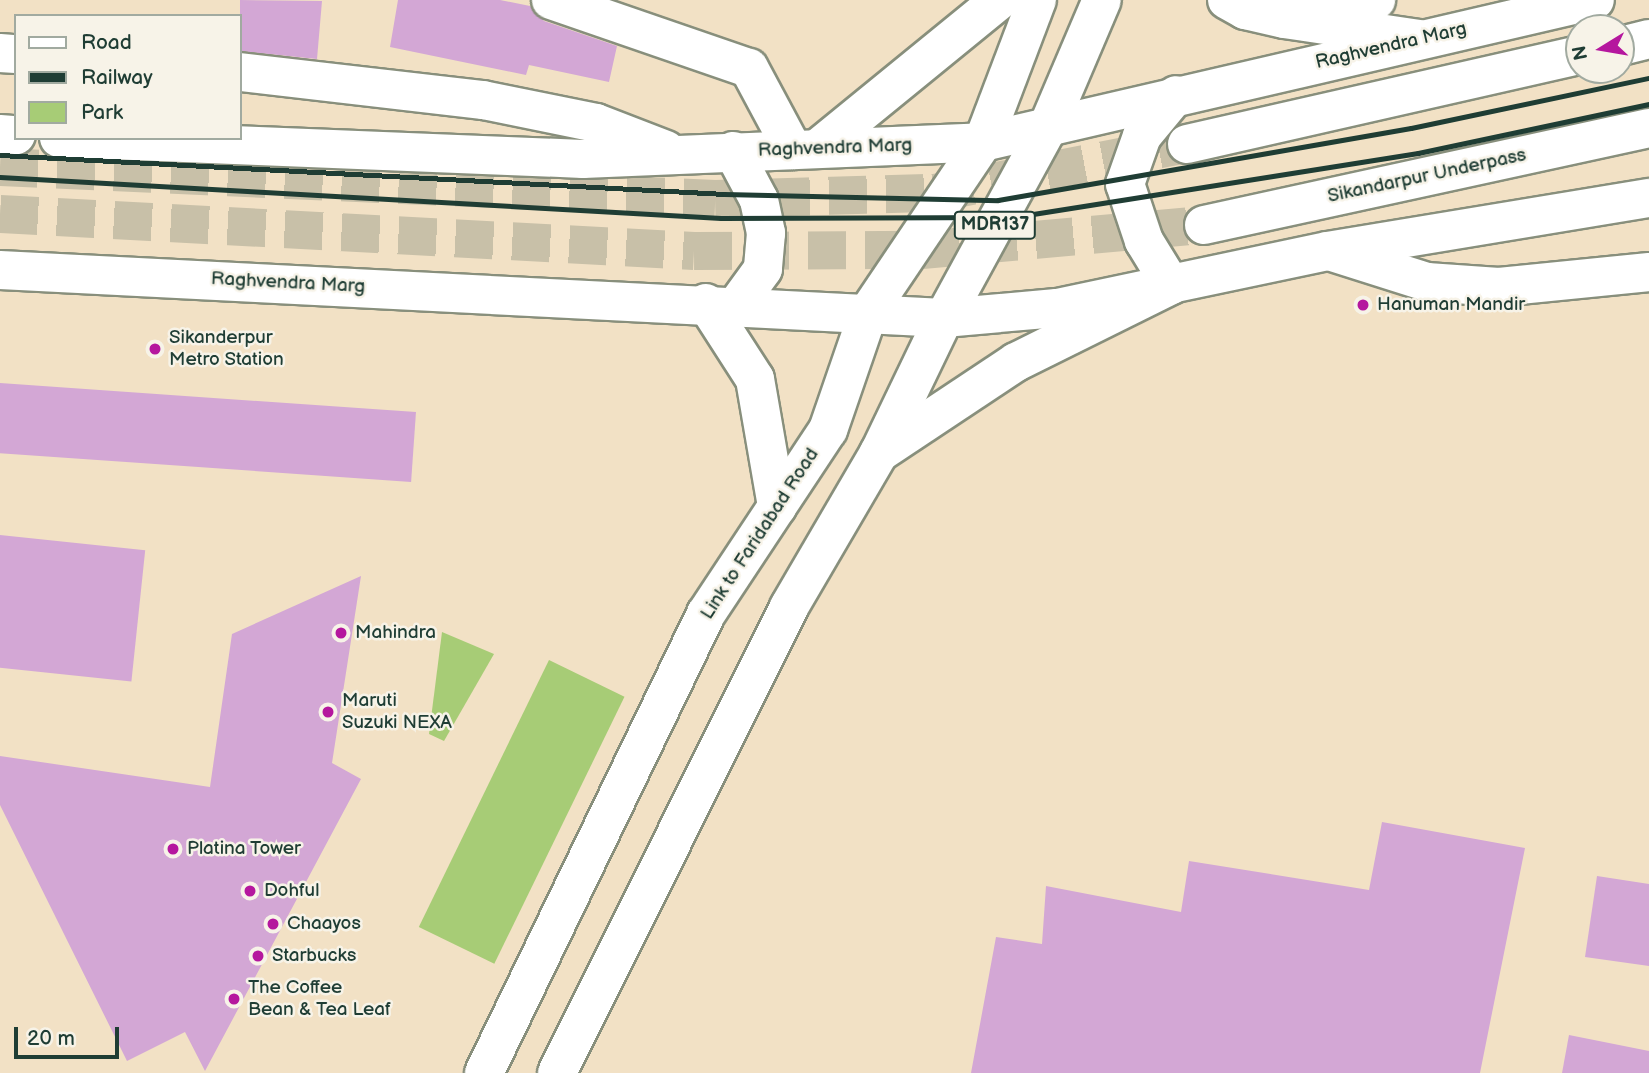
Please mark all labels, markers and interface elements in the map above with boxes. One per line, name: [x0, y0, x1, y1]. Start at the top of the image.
legend: [14, 14, 242, 140]
north arrow: [1565, 14, 1635, 84]
street label: Raghvendra Marg: [1313, 18, 1469, 74]
text: Road: [81, 30, 132, 55]
text: N: [1568, 44, 1594, 62]
text: Railway: [81, 65, 153, 90]
text: Park: [81, 100, 123, 125]
street label: Raghvendra Marg: [757, 134, 913, 162]
street label: Sikandarpur Underpass: [1326, 144, 1528, 208]
road number: MDR137: [953, 210, 1037, 240]
street label: Raghvendra Marg: [210, 268, 366, 298]
place label: Hanuman Mandir: [1377, 294, 1525, 316]
marker: Hanuman Mandir: [1355, 297, 1371, 313]
place label: Sikanderpur Metro Station: [169, 327, 284, 371]
marker: Sikanderpur Metro Station: [147, 341, 163, 357]
street label: Link to Faridabad Road: [696, 444, 824, 624]
place label: Mahindra: [355, 622, 436, 644]
marker: Mahindra: [333, 625, 349, 641]
place label: Maruti Suzuki NEXA: [342, 690, 452, 734]
marker: Maruti Suzuki NEXA: [320, 704, 336, 720]
place label: Platina Tower: [187, 838, 302, 860]
marker: Platina Tower: [165, 841, 181, 857]
place label: Dohful: [264, 880, 319, 902]
marker: Dohful: [242, 883, 258, 899]
place label: Chaayos: [287, 913, 361, 935]
marker: Chaayos: [265, 916, 281, 932]
place label: Starbucks: [272, 945, 356, 967]
marker: Starbucks: [250, 948, 266, 964]
place label: The Coffee Bean & Tea Leaf: [248, 977, 391, 1021]
marker: The Coffee Bean & Tea Leaf: [226, 991, 242, 1007]
scale bar: [18, 1014, 122, 1058]
text: 20 m: [27, 1026, 75, 1051]

